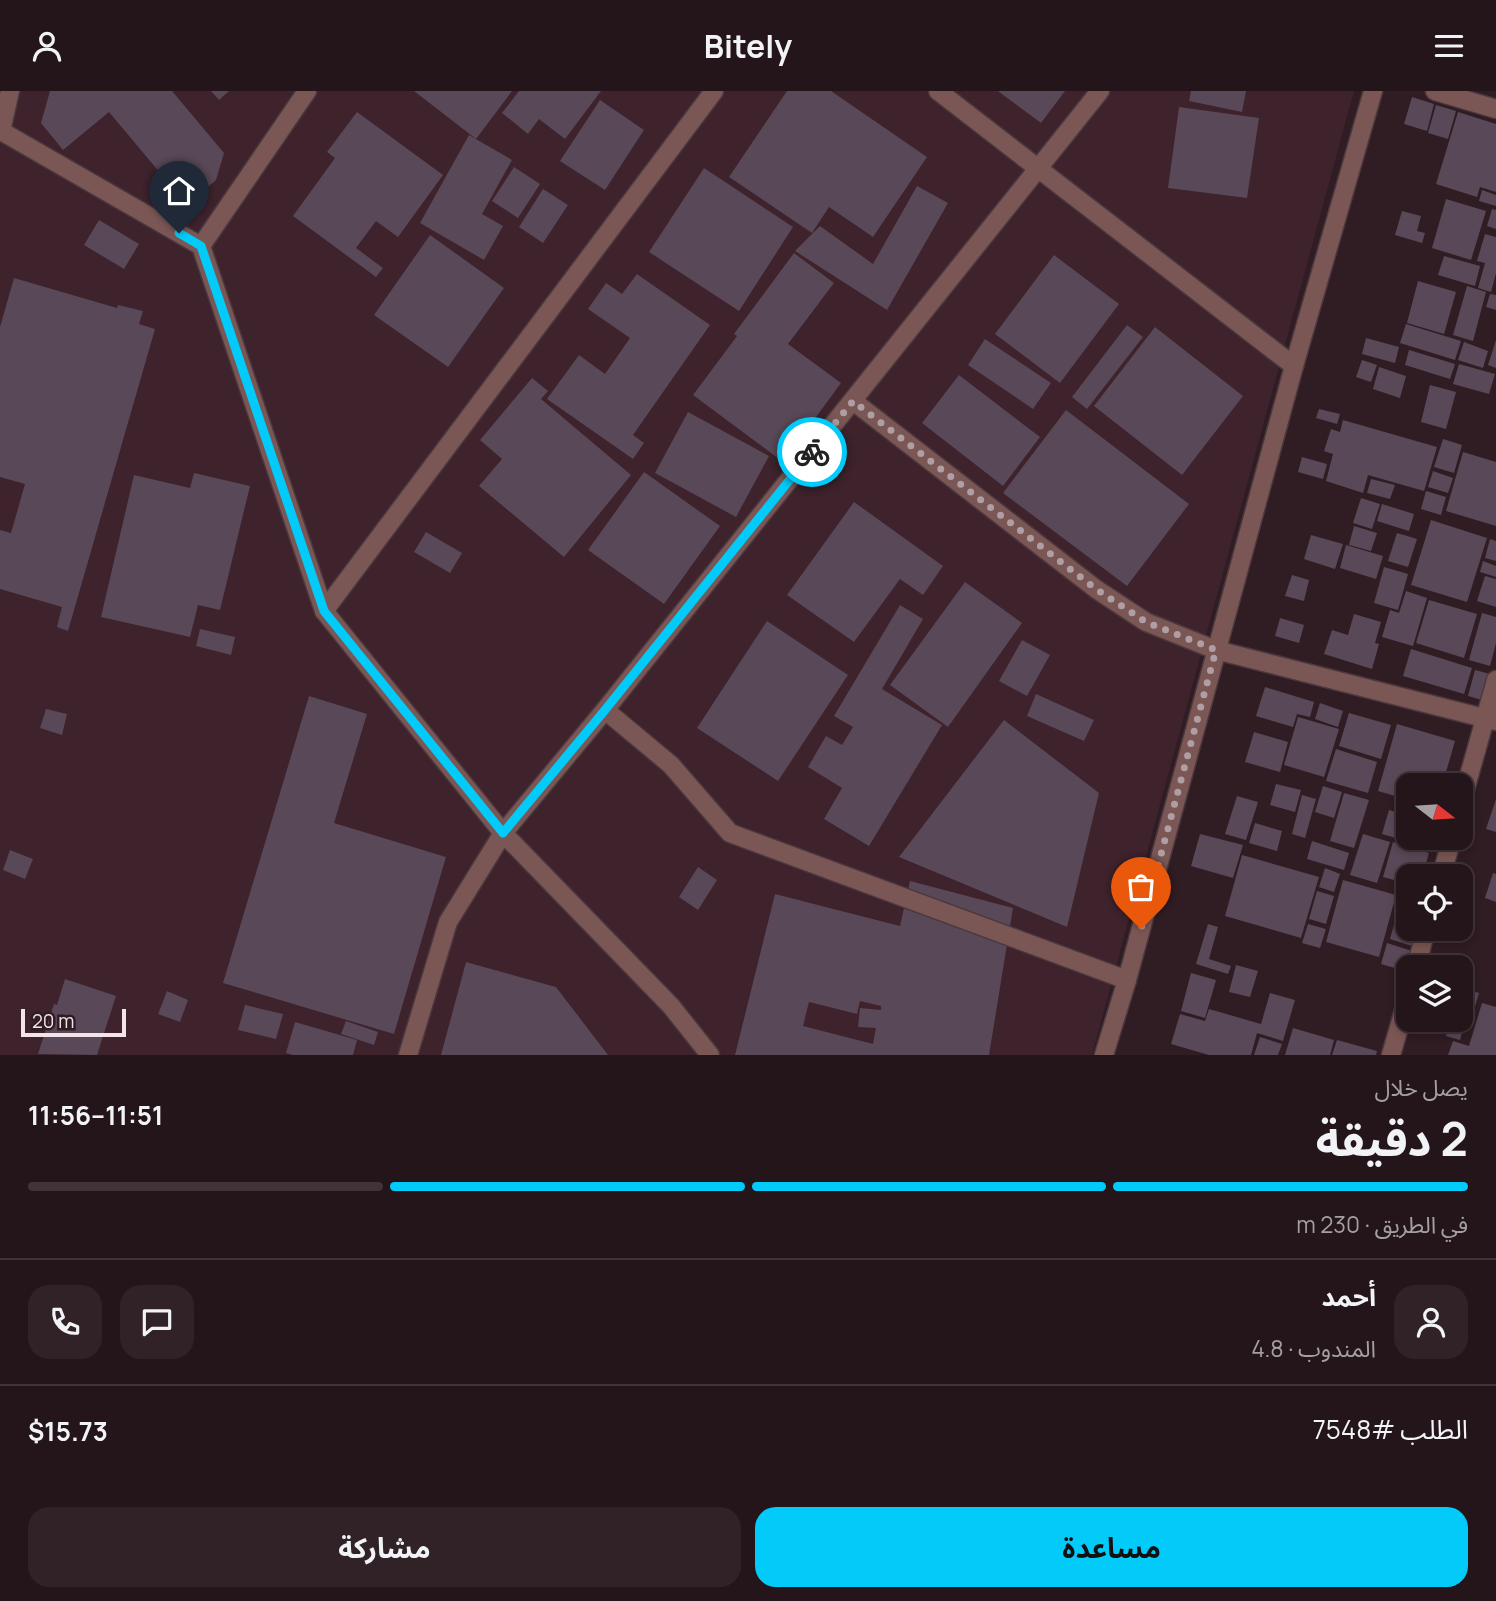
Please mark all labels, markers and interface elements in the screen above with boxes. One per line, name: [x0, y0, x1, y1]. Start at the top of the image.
text: Bitely: [704, 24, 792, 68]
icon: person: [28, 27, 66, 65]
icon: menu: [1430, 27, 1468, 65]
pin: [149, 161, 209, 233]
icon: home: [160, 172, 198, 210]
courier: [777, 417, 847, 487]
icon: bike: [793, 433, 831, 471]
north arrow: [1396, 773, 1474, 851]
map controls: [1396, 773, 1473, 1032]
pin: [1111, 857, 1171, 929]
button: locate: [1396, 864, 1473, 941]
icon: bag: [1122, 868, 1160, 906]
button: layers: [1396, 955, 1473, 1032]
scale bar: [21, 1006, 126, 1038]
text: 20 m: [32, 1008, 74, 1034]
text: يصل خلال: [1375, 1071, 1468, 1103]
text: 11:51–11:56: [28, 1097, 163, 1133]
text: 2 دقيقة: [1316, 1107, 1468, 1170]
text: في الطريق · 230 m: [1296, 1208, 1468, 1240]
text: أحمد: [1322, 1278, 1376, 1314]
button: phone: [28, 1285, 102, 1359]
button: chat: [120, 1285, 194, 1359]
button: person: [1394, 1285, 1468, 1359]
text: المندوب · 4.8: [1251, 1332, 1376, 1364]
text: الطلب #7548: [1313, 1411, 1468, 1447]
text: $15.73: [28, 1413, 108, 1449]
button: مشاركة: [28, 1507, 741, 1587]
button: مساعدة: [755, 1507, 1468, 1587]

